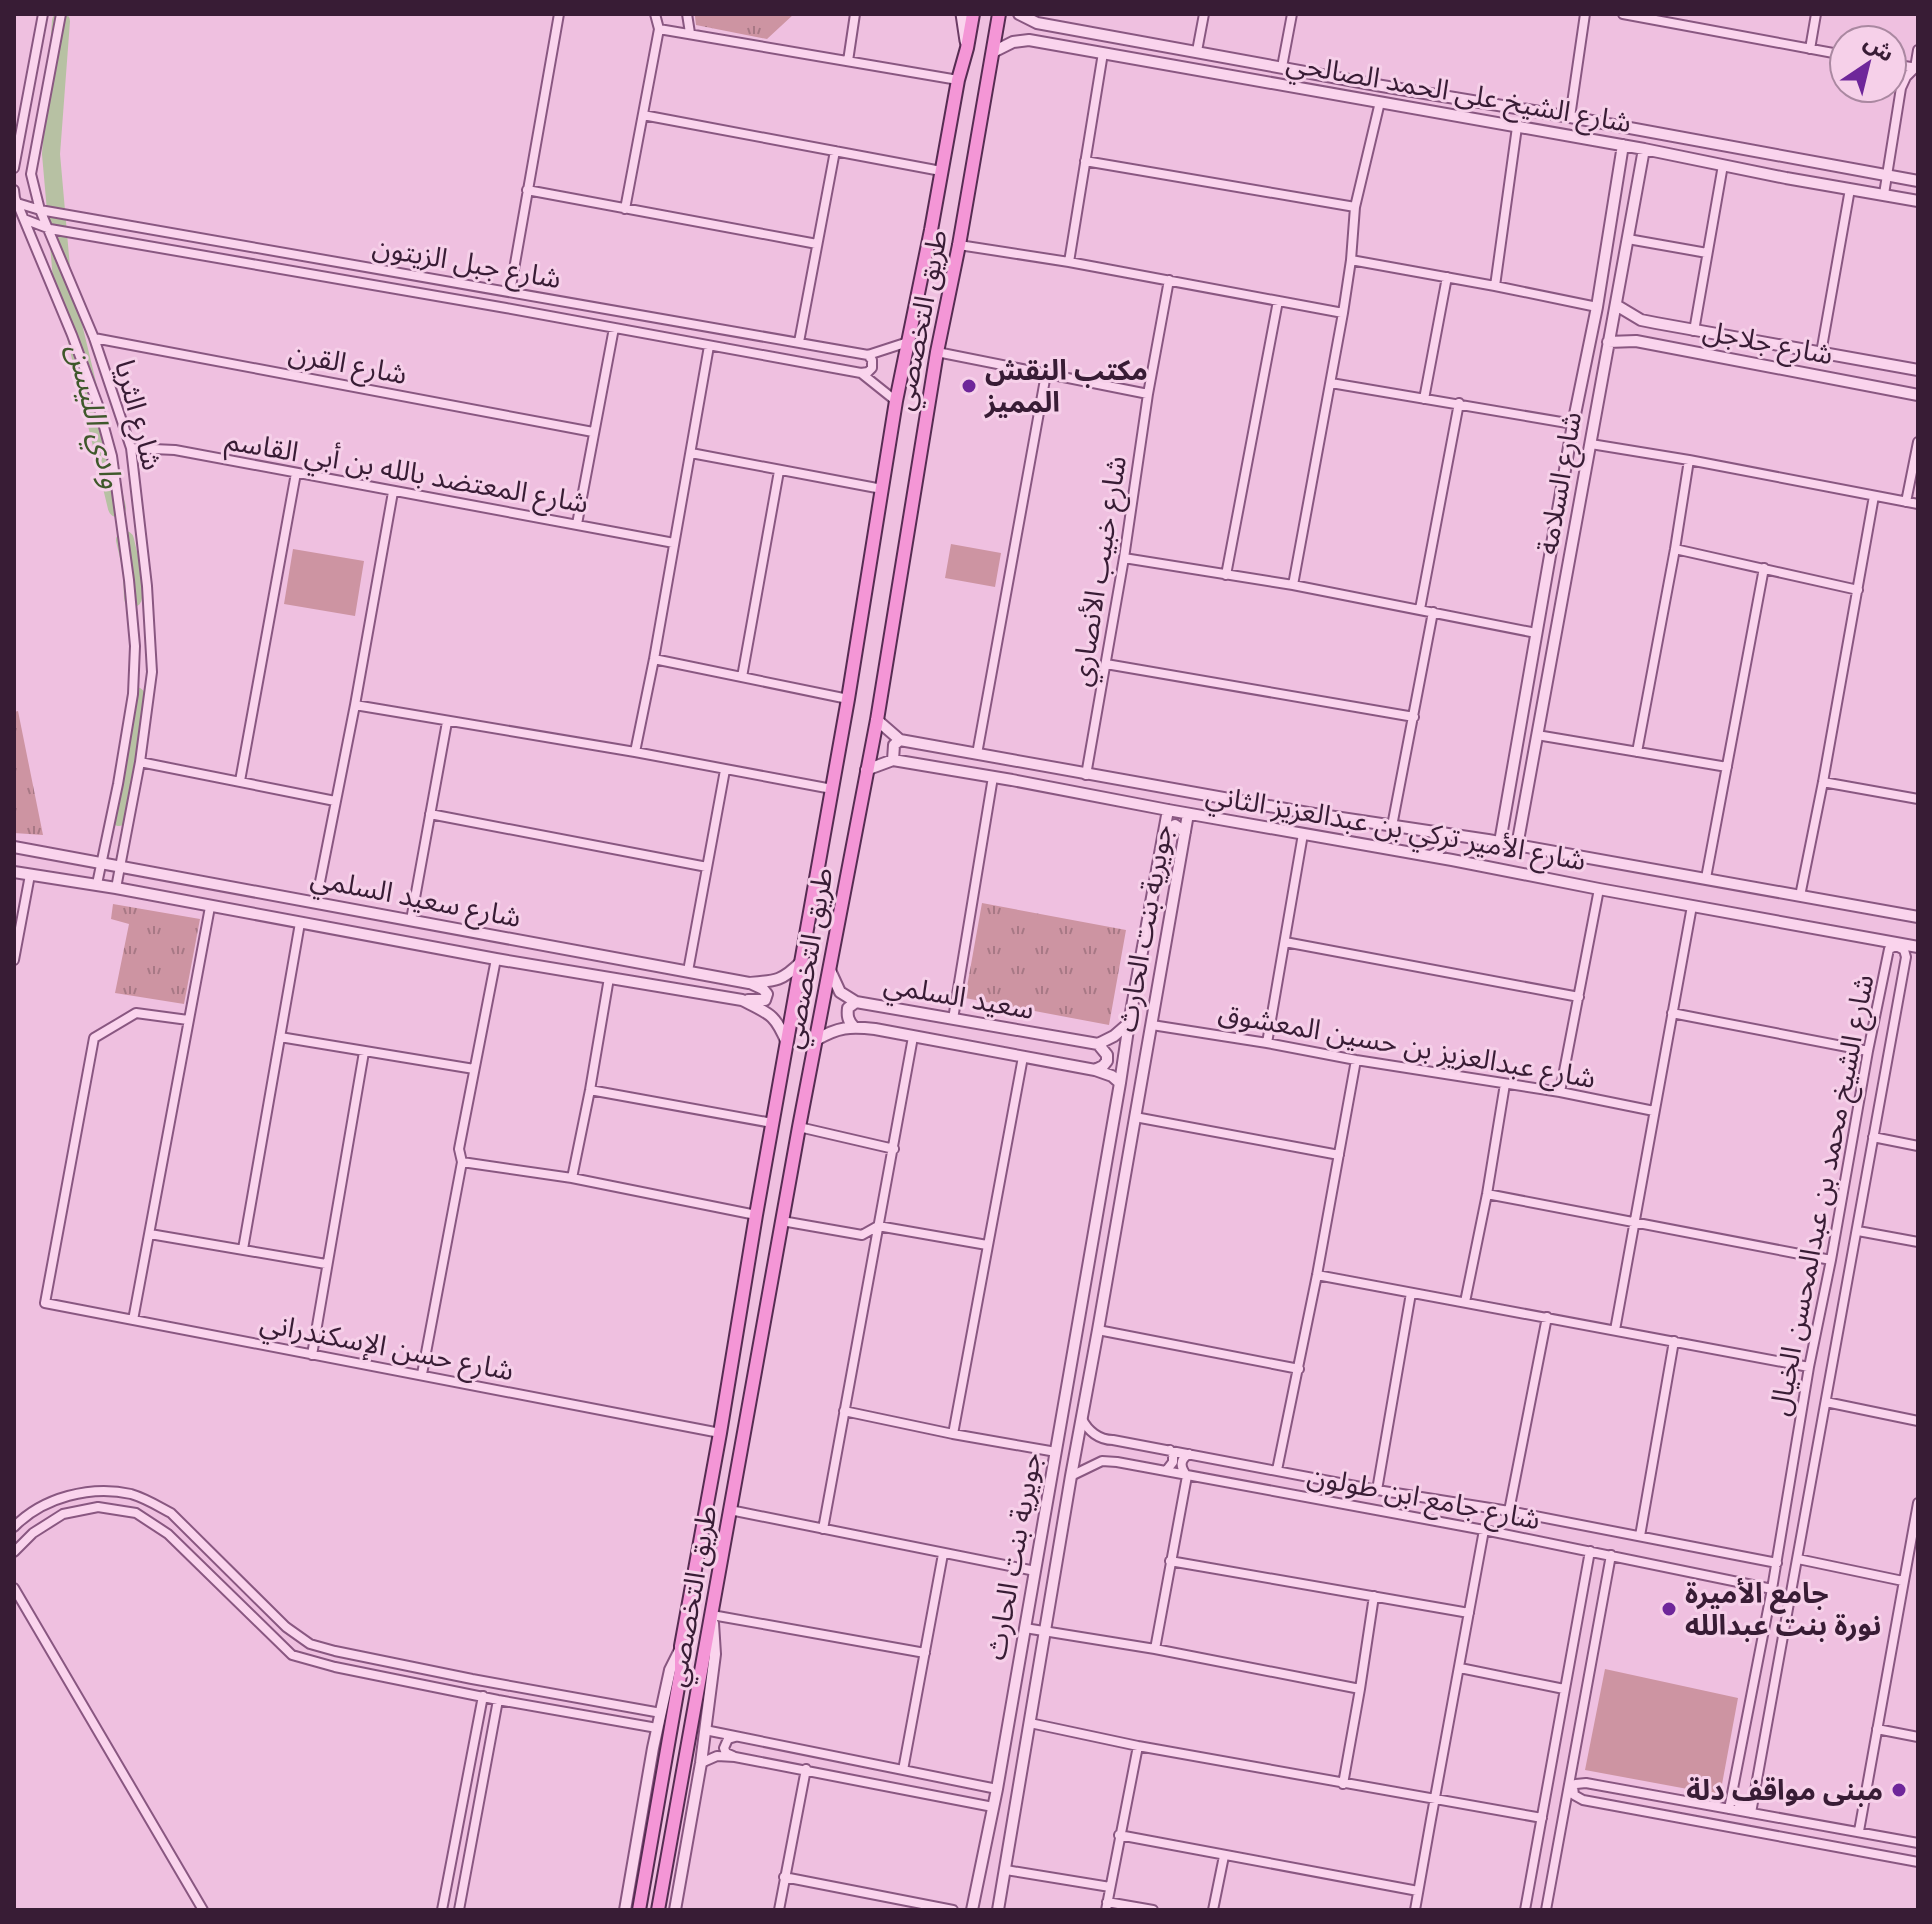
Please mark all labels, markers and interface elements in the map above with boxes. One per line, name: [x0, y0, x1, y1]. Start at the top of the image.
north arrow: [1828, 24, 1908, 104]
text: ش: [1860, 29, 1899, 67]
street label: شارع الشيخ على الحمد الصالحي: [1283, 46, 1634, 144]
street label: طريق التخصصي: [887, 227, 959, 414]
street label: شارع جبل الزيتون: [369, 230, 564, 299]
street label: شارع جلاجل: [1699, 314, 1836, 375]
street label: شارع القرن: [285, 336, 410, 395]
water label: وادي الليسن: [55, 340, 130, 493]
place label: مكتب النقش المميز: [984, 354, 1148, 419]
street label: شارع الثريا: [104, 356, 169, 475]
marker: مكتب النقش المميز: [960, 377, 978, 395]
street label: شارع السلامة: [1531, 409, 1592, 558]
street label: شارع المعتضد بالله بن أبي القاسم: [222, 422, 591, 525]
street label: شارع خبيب الأنصاري: [1064, 454, 1137, 689]
street label: شارع الأمير تركي بن عبدالعزيز الثاني: [1203, 778, 1588, 882]
street label: جويرية بنت الحارث: [1110, 822, 1179, 1034]
street label: شارع سعيد السلمي: [307, 861, 524, 938]
street label: طريق التخصصي: [775, 865, 844, 1052]
street label: سعيد السلمي: [880, 967, 1037, 1030]
street label: شارع الشيخ محمد بن عبدالمحسن الخيال: [1762, 972, 1884, 1419]
street label: شارع عبدالعزيز بن حسين المعشوق: [1215, 996, 1598, 1099]
street label: شارع حسن الإسكندراني: [257, 1306, 516, 1392]
street label: جويرية بنت الحارث: [979, 1450, 1048, 1662]
street label: شارع جامع ابن طولون: [1304, 1459, 1543, 1540]
street label: طريق التخصصي: [659, 1503, 728, 1690]
place label: جامع الأميرة نورة بنت عبدالله: [1685, 1577, 1881, 1642]
marker: جامع الأميرة نورة بنت عبدالله: [1660, 1600, 1678, 1618]
place label: مبنى مواقف دلة: [1686, 1774, 1883, 1807]
marker: مبنى مواقف دلة: [1890, 1781, 1908, 1799]

